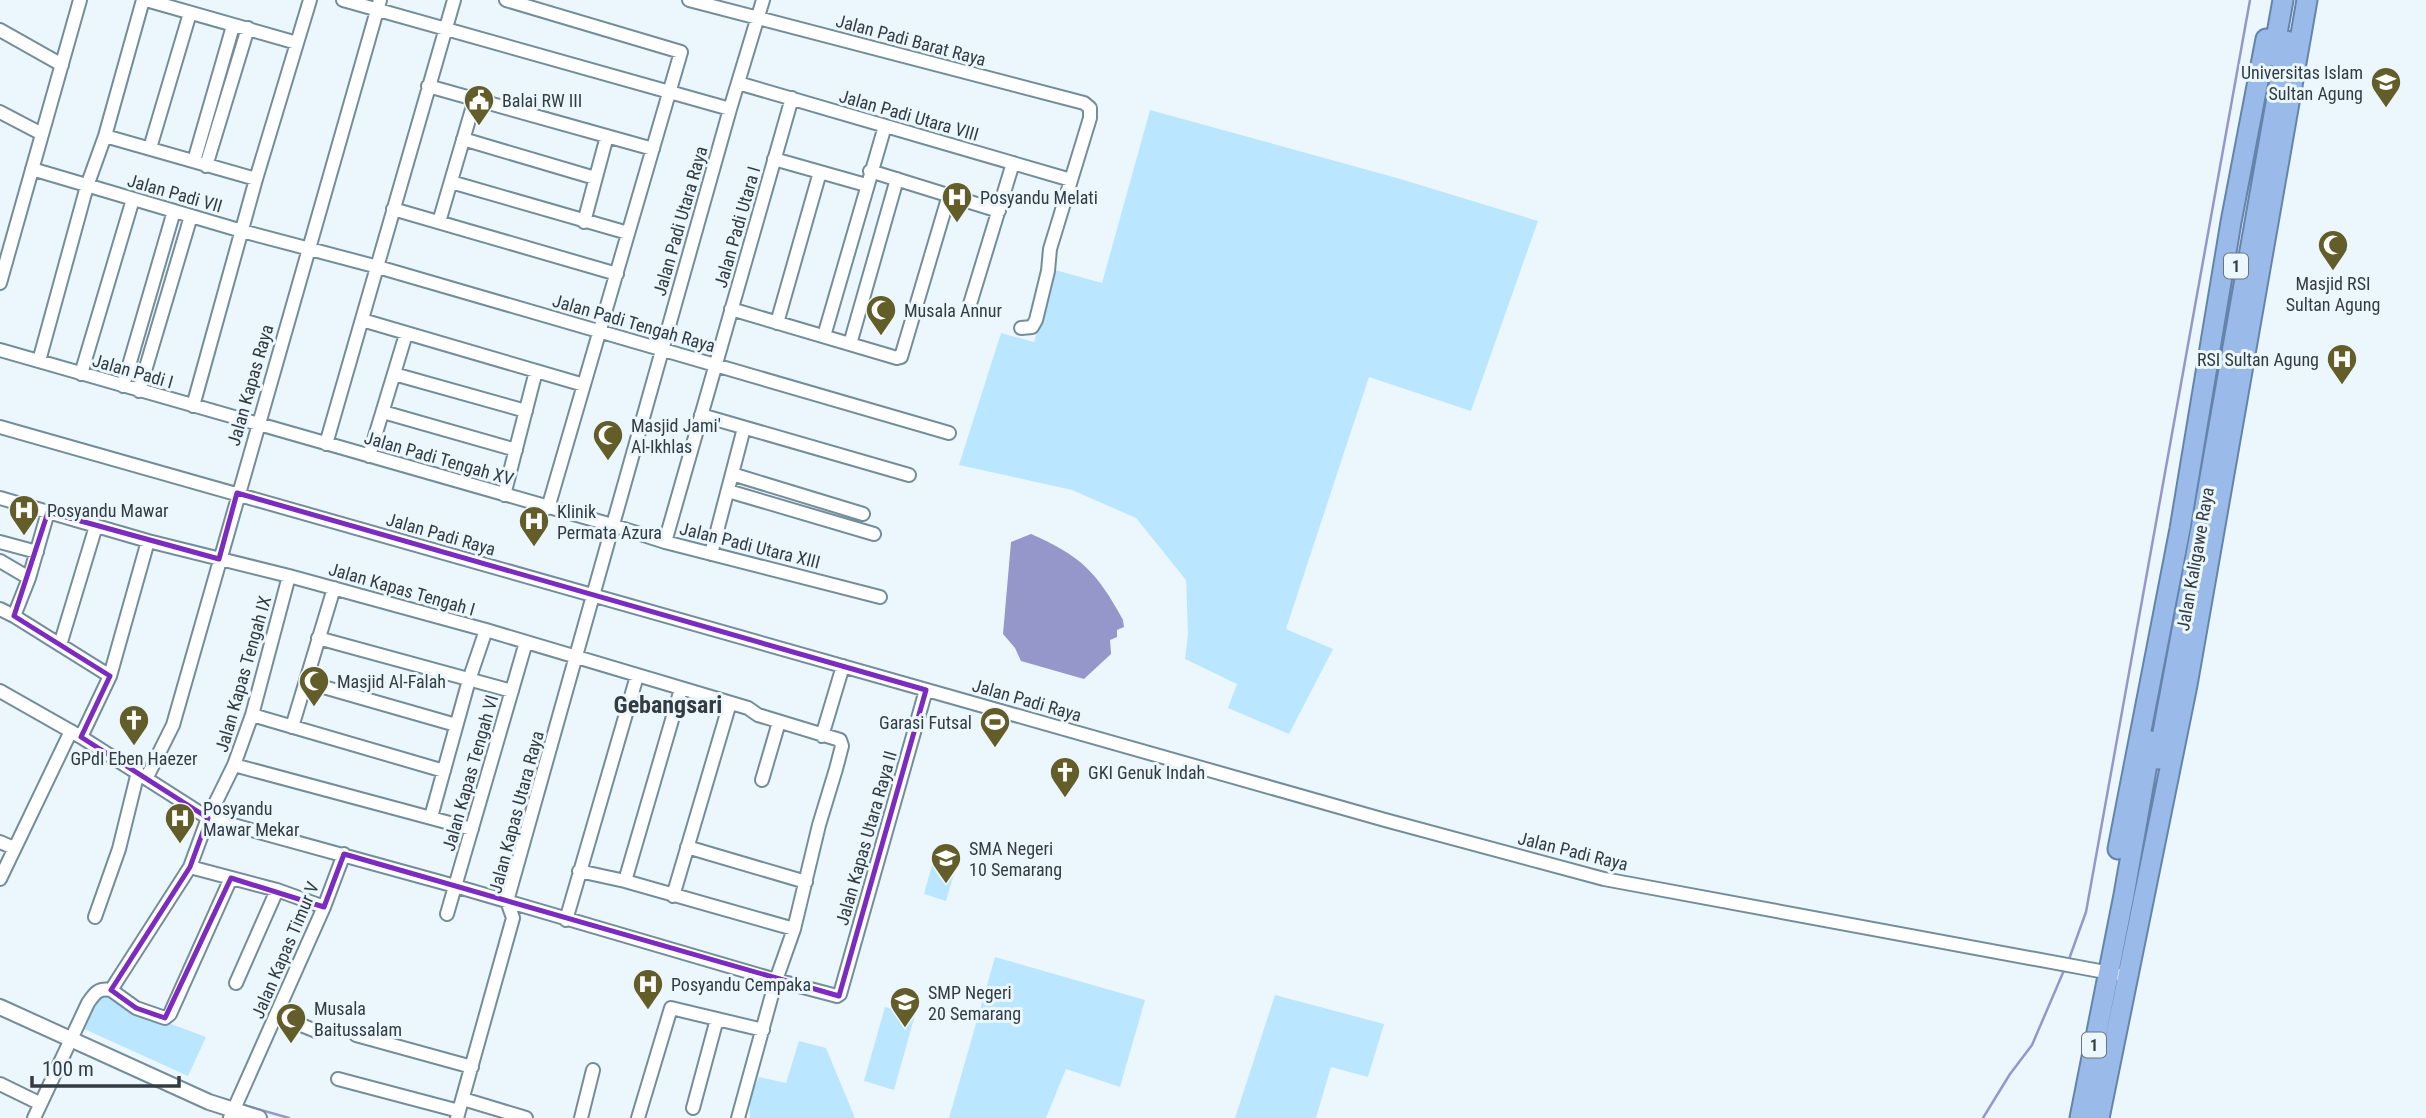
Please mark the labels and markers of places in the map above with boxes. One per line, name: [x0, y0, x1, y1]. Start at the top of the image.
place label: Universitas Islam Sultan Agung: [2241, 62, 2363, 104]
school or university icon: Universitas Islam Sultan Agung: [2369, 65, 2403, 109]
public building icon: Balai RW III: [462, 83, 496, 127]
place label: Balai RW III: [502, 90, 582, 111]
hospital icon: Posyandu Melati: [940, 180, 974, 224]
place label: Posyandu Melati: [980, 187, 1098, 208]
mosque icon: Masjid RSI Sultan Agung: [2316, 228, 2350, 272]
place label: Masjid RSI Sultan Agung: [2286, 273, 2380, 315]
mosque icon: Musala Annur: [864, 293, 898, 337]
place label: Musala Annur: [904, 300, 1003, 321]
hospital icon: RSI Sultan Agung: [2325, 342, 2359, 386]
place label: RSI Sultan Agung: [2197, 349, 2319, 370]
place label: Masjid Jami' Al-Ikhlas: [631, 415, 721, 457]
mosque icon: Masjid Jami' Al-Ikhlas: [591, 418, 625, 462]
hospital icon: Posyandu Mawar: [7, 493, 41, 537]
place label: Posyandu Mawar: [47, 500, 169, 521]
place label: Klinik Permata Azura: [557, 501, 662, 543]
hospital icon: Klinik Permata Azura: [517, 504, 551, 548]
mosque icon: Masjid Al-Falah: [297, 664, 331, 708]
place label: Masjid Al-Falah: [337, 671, 446, 692]
church icon: GPdI Eben Haezer: [117, 703, 151, 747]
sports icon: Garasi Futsal: [978, 705, 1012, 749]
place label: Garasi Futsal: [879, 712, 972, 733]
place label: GPdI Eben Haezer: [70, 748, 198, 769]
church icon: GKI Genuk Indah: [1048, 755, 1082, 799]
place label: GKI Genuk Indah: [1088, 762, 1205, 783]
place label: Posyandu Mawar Mekar: [203, 798, 300, 840]
hospital icon: Posyandu Mawar Mekar: [163, 801, 197, 845]
place label: SMA Negeri 10 Semarang: [969, 838, 1062, 880]
school or university icon: SMA Negeri 10 Semarang: [929, 841, 963, 885]
hospital icon: Posyandu Cempaka: [631, 967, 665, 1011]
place label: Posyandu Cempaka: [671, 974, 811, 995]
place label: SMP Negeri 20 Semarang: [928, 982, 1021, 1024]
school or university icon: SMP Negeri 20 Semarang: [888, 985, 922, 1029]
place label: Musala Baitussalam: [314, 998, 402, 1040]
mosque icon: Musala Baitussalam: [274, 1001, 308, 1045]

